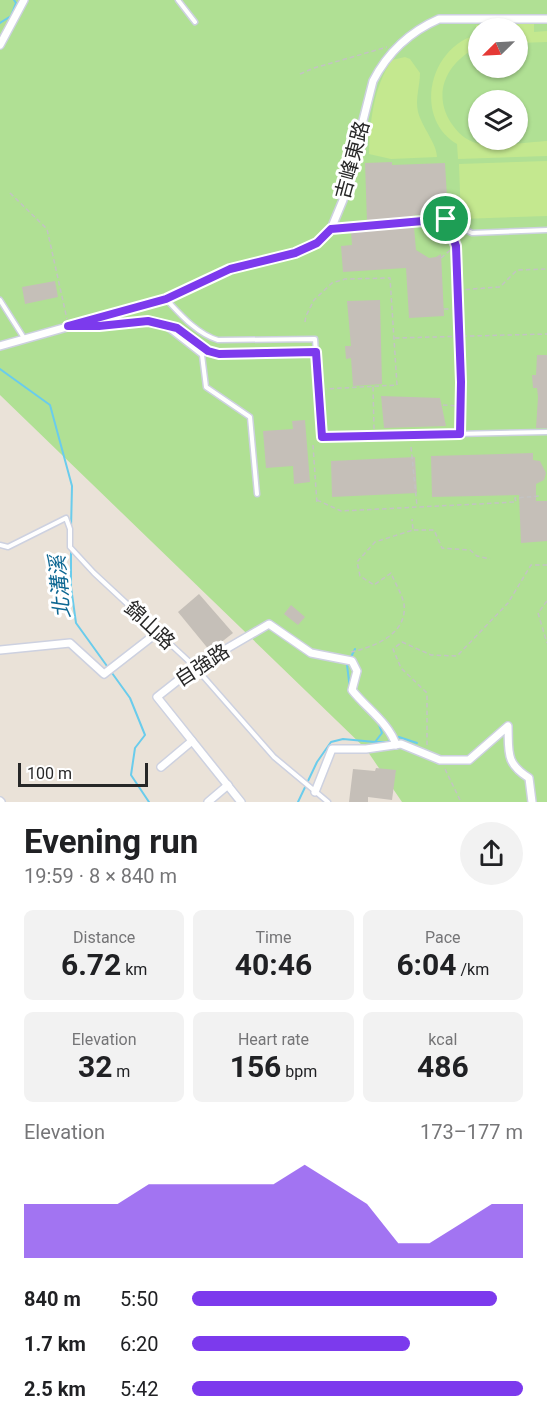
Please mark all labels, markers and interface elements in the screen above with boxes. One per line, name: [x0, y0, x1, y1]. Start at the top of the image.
north arrow: [468, 18, 528, 78]
map controls: [468, 18, 528, 150]
button: layers: [468, 90, 528, 150]
street label: 吉峰東路: [330, 118, 374, 202]
pin: [420, 193, 471, 244]
icon: arrive: [429, 202, 462, 235]
water label: 北溝溪: [45, 552, 75, 619]
street label: 錦山路: [120, 596, 180, 654]
street label: 自強路: [170, 639, 234, 691]
scale bar: [18, 760, 148, 788]
text: 100 m: [27, 764, 72, 783]
text: Evening run: [24, 822, 198, 861]
button: share: [460, 822, 523, 885]
text: 19:59 · 8 × 840 m: [24, 864, 177, 888]
text: Distance: [73, 928, 135, 947]
text: Time: [256, 928, 291, 947]
text: Pace: [425, 928, 461, 947]
text: 6.72: [61, 947, 121, 982]
text: 40:46: [235, 947, 312, 982]
text: 6:04: [396, 947, 457, 982]
text: km: [121, 960, 147, 979]
text: /km: [457, 960, 489, 979]
text: Elevation: [72, 1030, 137, 1049]
text: Heart rate: [238, 1030, 309, 1049]
text: kcal: [428, 1030, 457, 1049]
text: 32: [78, 1049, 112, 1084]
text: 156: [230, 1049, 281, 1084]
text: 486: [417, 1049, 469, 1084]
text: m: [112, 1062, 130, 1081]
text: bpm: [281, 1062, 317, 1081]
text: Elevation: [24, 1120, 105, 1144]
text: 173–177 m: [420, 1120, 523, 1144]
text: 840 m: [24, 1287, 81, 1311]
text: 5:50: [120, 1287, 159, 1311]
text: 1.7 km: [24, 1332, 86, 1356]
text: 6:20: [120, 1332, 159, 1356]
text: 2.5 km: [24, 1377, 86, 1401]
text: 5:42: [120, 1377, 159, 1401]

